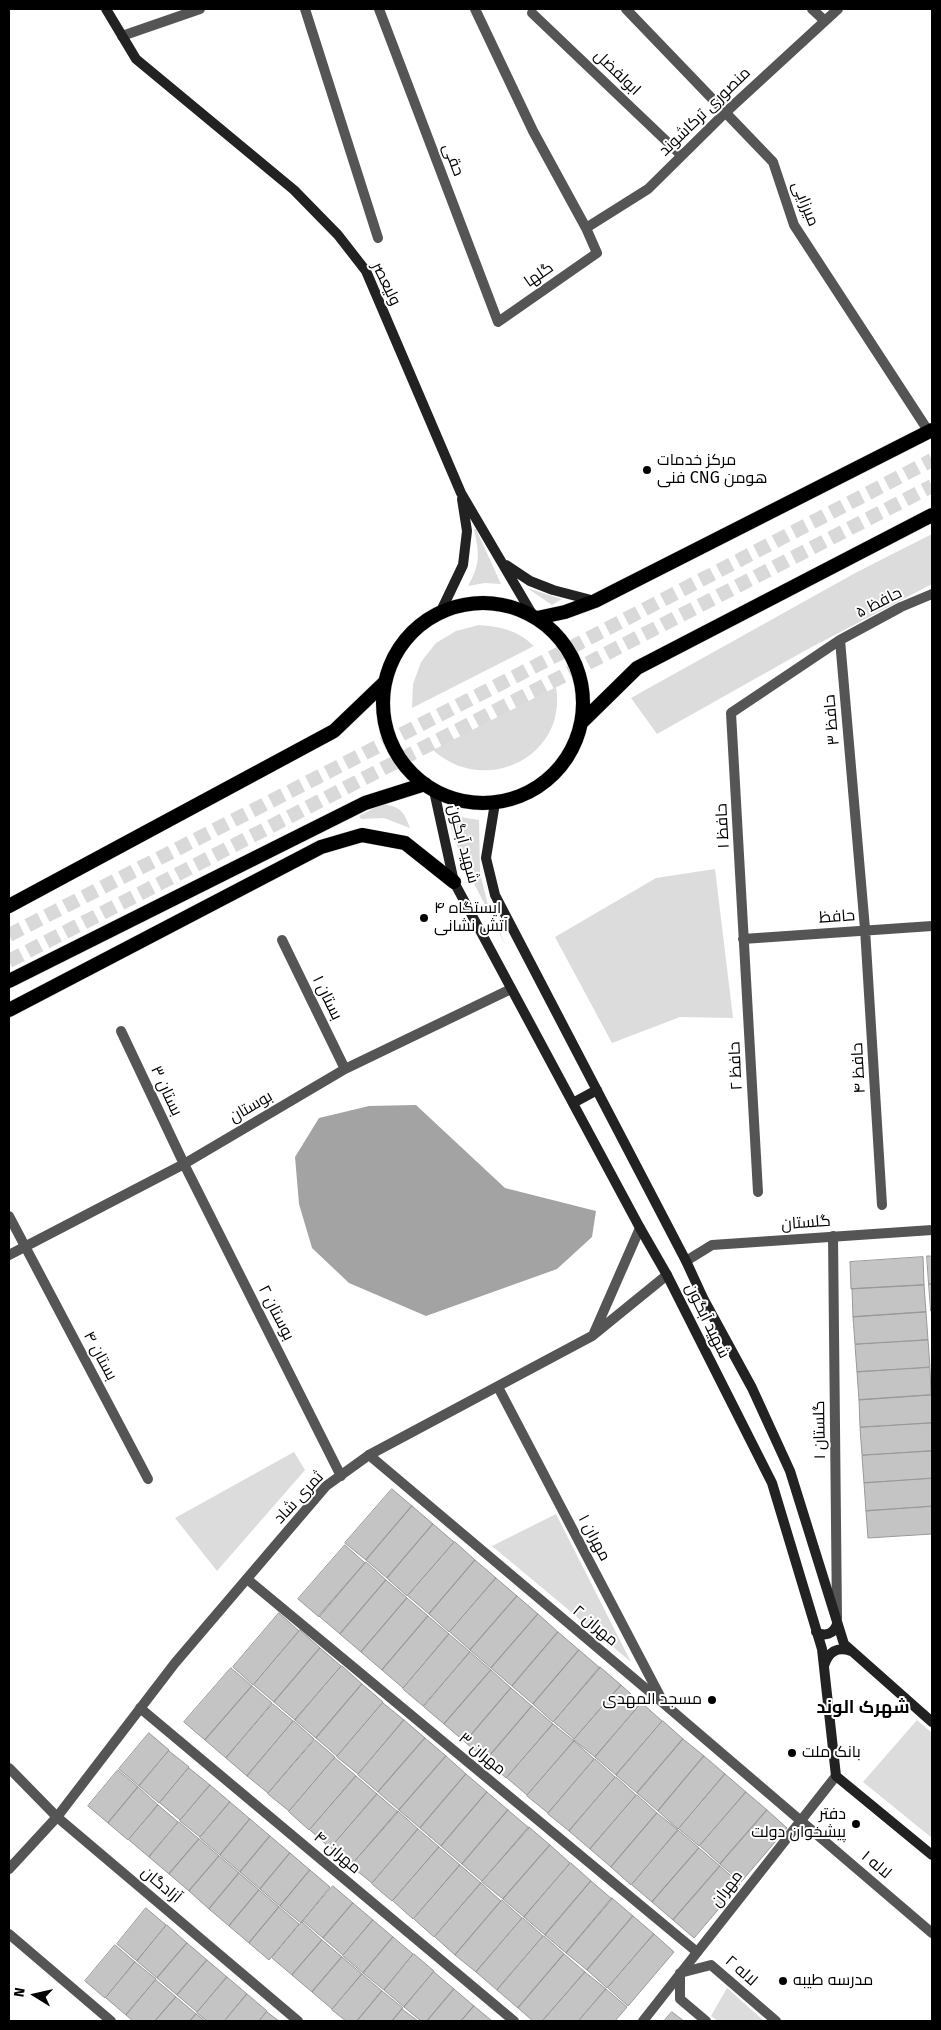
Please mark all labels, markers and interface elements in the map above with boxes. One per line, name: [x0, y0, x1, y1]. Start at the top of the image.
street label: ابولفضل: [590, 46, 644, 100]
street label: منصوری ترکاشوند: [655, 63, 755, 161]
street label: حقی: [438, 141, 468, 179]
street label: میرزایی: [787, 179, 823, 229]
street label: گلها: [521, 258, 557, 292]
street label: ولیعصر: [367, 259, 405, 309]
place label: مرکز خدمات فنی CNG هومن: [657, 451, 767, 489]
marker: مرکز خدمات فنی CNG هومن: [641, 464, 653, 476]
street label: حافظ ۵: [853, 583, 905, 623]
street label: حافظ ۳: [820, 694, 844, 746]
street label: شهید آبگون: [443, 802, 483, 886]
street label: حافظ ۱: [712, 803, 734, 849]
place label: ایستگاه ۴ آتش نشانی: [434, 899, 508, 937]
street label: حافظ: [818, 906, 856, 928]
marker: ایستگاه ۴ آتش نشانی: [418, 912, 430, 924]
street label: بستان ۱: [308, 973, 346, 1023]
street label: حافظ ۲: [725, 1041, 747, 1091]
street label: حافظ ۴: [848, 1042, 870, 1094]
street label: بستان ۳: [146, 1063, 186, 1119]
street label: بوستان: [226, 1087, 276, 1127]
street label: گلستان: [781, 1212, 831, 1234]
street label: شهید آبگون: [681, 1280, 733, 1362]
street label: بوستان ۲: [254, 1282, 298, 1344]
street label: بستان ۴: [79, 1328, 121, 1384]
street label: گلستان ۱: [810, 1400, 830, 1460]
street label: ثمری شاد: [270, 1468, 328, 1528]
street label: ۱ مهران: [574, 1512, 614, 1564]
street label: مهران ۲: [568, 1602, 622, 1650]
place label: مسجد المهدی: [603, 1690, 702, 1710]
marker: مسجد المهدی: [706, 1694, 718, 1706]
district label: شهرک الوند: [816, 1697, 910, 1719]
street label: مهران ۳: [455, 1729, 509, 1779]
place label: بانک ملت: [802, 1743, 861, 1763]
marker: بانک ملت: [786, 1747, 798, 1759]
place label: دفتر پیشخوان دولت: [751, 1805, 846, 1843]
marker: دفتر پیشخوان دولت: [850, 1818, 862, 1830]
street label: مهران ۴: [310, 1828, 364, 1878]
street label: لاله ۱: [857, 1847, 895, 1883]
street label: آزادگان: [137, 1863, 185, 1907]
street label: مهران: [707, 1867, 747, 1911]
street label: لاله ۲: [721, 1952, 761, 1990]
north arrow: [10, 1970, 60, 2020]
place label: مدرسه طیبه: [793, 1971, 873, 1991]
marker: مدرسه طیبه: [777, 1975, 789, 1987]
text: N: [11, 1986, 29, 1998]

